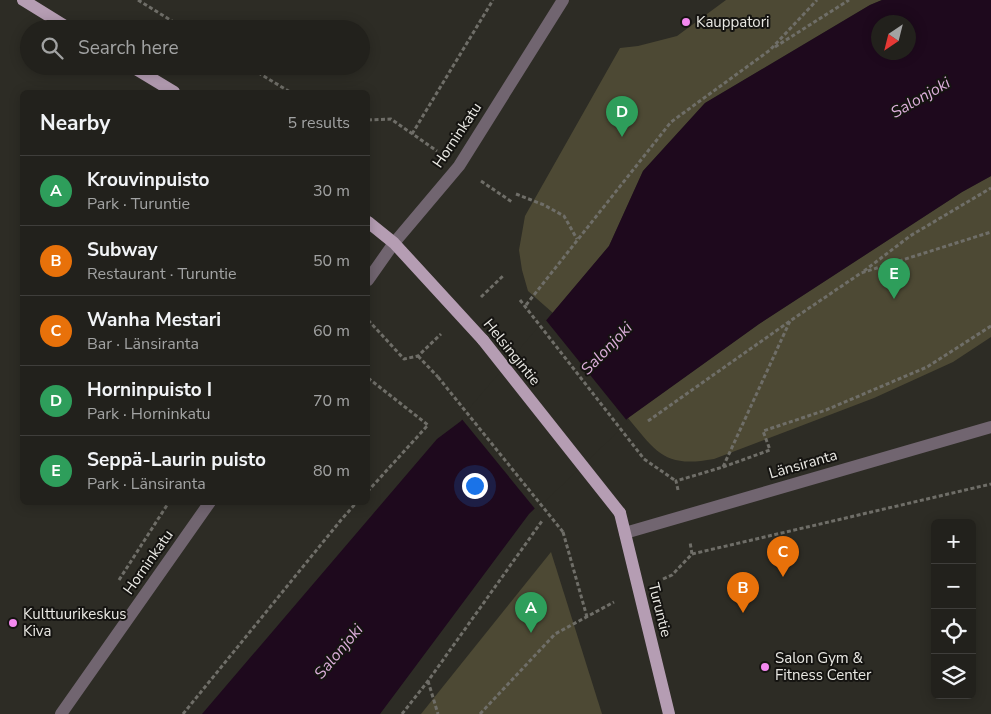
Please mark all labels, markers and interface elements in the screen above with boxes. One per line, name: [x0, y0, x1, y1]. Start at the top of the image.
place label: Kauppatori: [696, 12, 770, 32]
north arrow: [871, 15, 916, 60]
marker: Kauppatori: [680, 16, 692, 28]
search box: [20, 20, 370, 75]
icon: search: [38, 34, 66, 62]
text: Search here: [78, 35, 179, 61]
water label: Salonjoki: [887, 72, 955, 124]
pin: D: [606, 96, 638, 137]
street label: Horninkatu: [428, 98, 486, 172]
text: Nearby: [40, 109, 110, 137]
text: 5 results: [288, 112, 350, 134]
text: Krouvinpuisto: [87, 167, 209, 193]
text: A: [50, 180, 62, 202]
text: 30 m: [313, 180, 350, 202]
text: Park · Turuntie: [87, 193, 190, 215]
text: Subway: [87, 237, 158, 263]
text: B: [50, 250, 62, 272]
text: 50 m: [313, 250, 350, 272]
pin: E: [878, 258, 910, 299]
text: Restaurant · Turuntie: [87, 263, 236, 285]
text: Wanha Mestari: [87, 307, 221, 333]
street label: Helsingintie: [479, 314, 545, 390]
water label: Salonjoki: [576, 317, 638, 380]
text: C: [51, 320, 61, 342]
text: 60 m: [313, 320, 350, 342]
text: Bar · Länsiranta: [87, 333, 199, 355]
text: Horninpuisto I: [87, 377, 212, 403]
text: D: [50, 390, 62, 412]
text: 70 m: [313, 390, 350, 412]
text: Park · Horninkatu: [87, 403, 211, 425]
street label: Länsiranta: [766, 445, 840, 483]
text: Seppä-Laurin puisto: [87, 447, 266, 473]
text: E: [51, 460, 61, 482]
text: 80 m: [313, 460, 350, 482]
text: Park · Länsiranta: [87, 473, 206, 495]
your location: [462, 473, 488, 499]
map controls: [931, 519, 976, 699]
button: +: [931, 519, 976, 564]
street label: Horninkatu: [118, 526, 178, 598]
pin: C: [767, 536, 799, 577]
button: −: [931, 564, 976, 609]
pin: B: [727, 572, 759, 613]
street label: Turuntie: [644, 581, 676, 639]
pin: A: [515, 592, 547, 633]
place label: Kulttuurikeskus Kiva: [23, 604, 127, 641]
button: locate: [931, 609, 976, 654]
marker: Kulttuurikeskus Kiva: [7, 617, 19, 629]
water label: Salonjoki: [309, 619, 368, 684]
place label: Salon Gym & Fitness Center: [775, 648, 872, 685]
button: layers: [931, 654, 976, 699]
marker: Salon Gym & Fitness Center: [759, 661, 771, 673]

